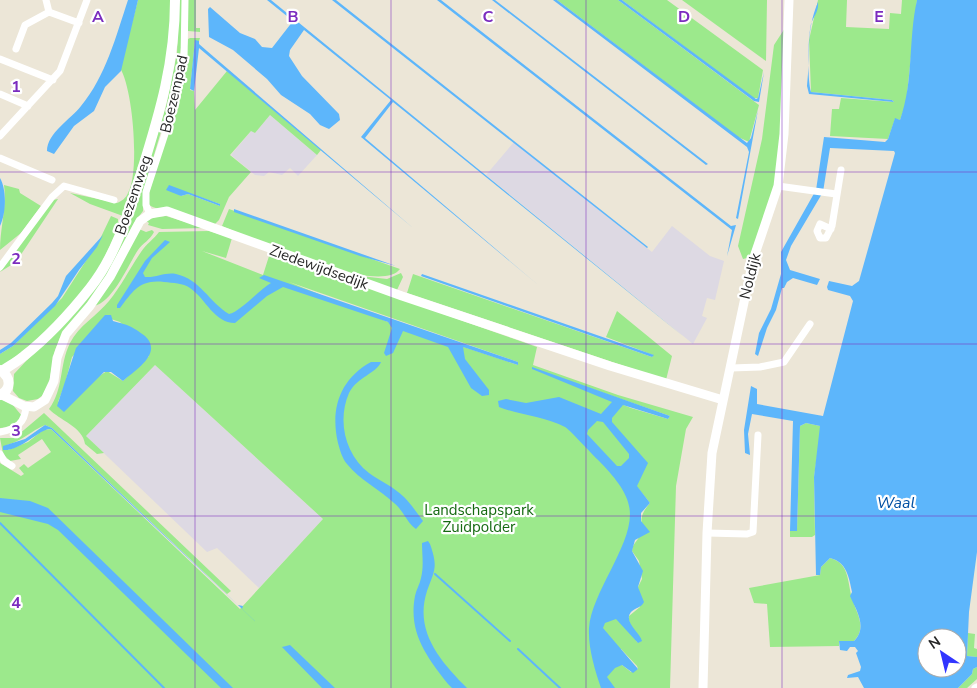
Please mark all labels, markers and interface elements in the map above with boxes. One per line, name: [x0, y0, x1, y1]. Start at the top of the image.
text: A: [92, 6, 104, 28]
text: B: [287, 6, 299, 28]
text: C: [483, 6, 494, 28]
text: D: [678, 6, 690, 28]
text: E: [874, 6, 884, 28]
street label: Boezempad: [155, 53, 193, 135]
text: 1: [11, 76, 21, 98]
street label: Boezemweg: [110, 152, 156, 238]
street label: Ziedewijdsedijk: [267, 240, 372, 294]
text: 2: [11, 248, 21, 270]
street label: Noldijk: [735, 250, 766, 301]
text: 3: [11, 420, 21, 442]
water label: Waal: [877, 492, 915, 514]
park label: Landschapspark Zuidpolder: [424, 500, 534, 537]
text: 4: [11, 592, 21, 614]
north arrow: [917, 628, 967, 678]
text: N: [925, 632, 945, 654]

